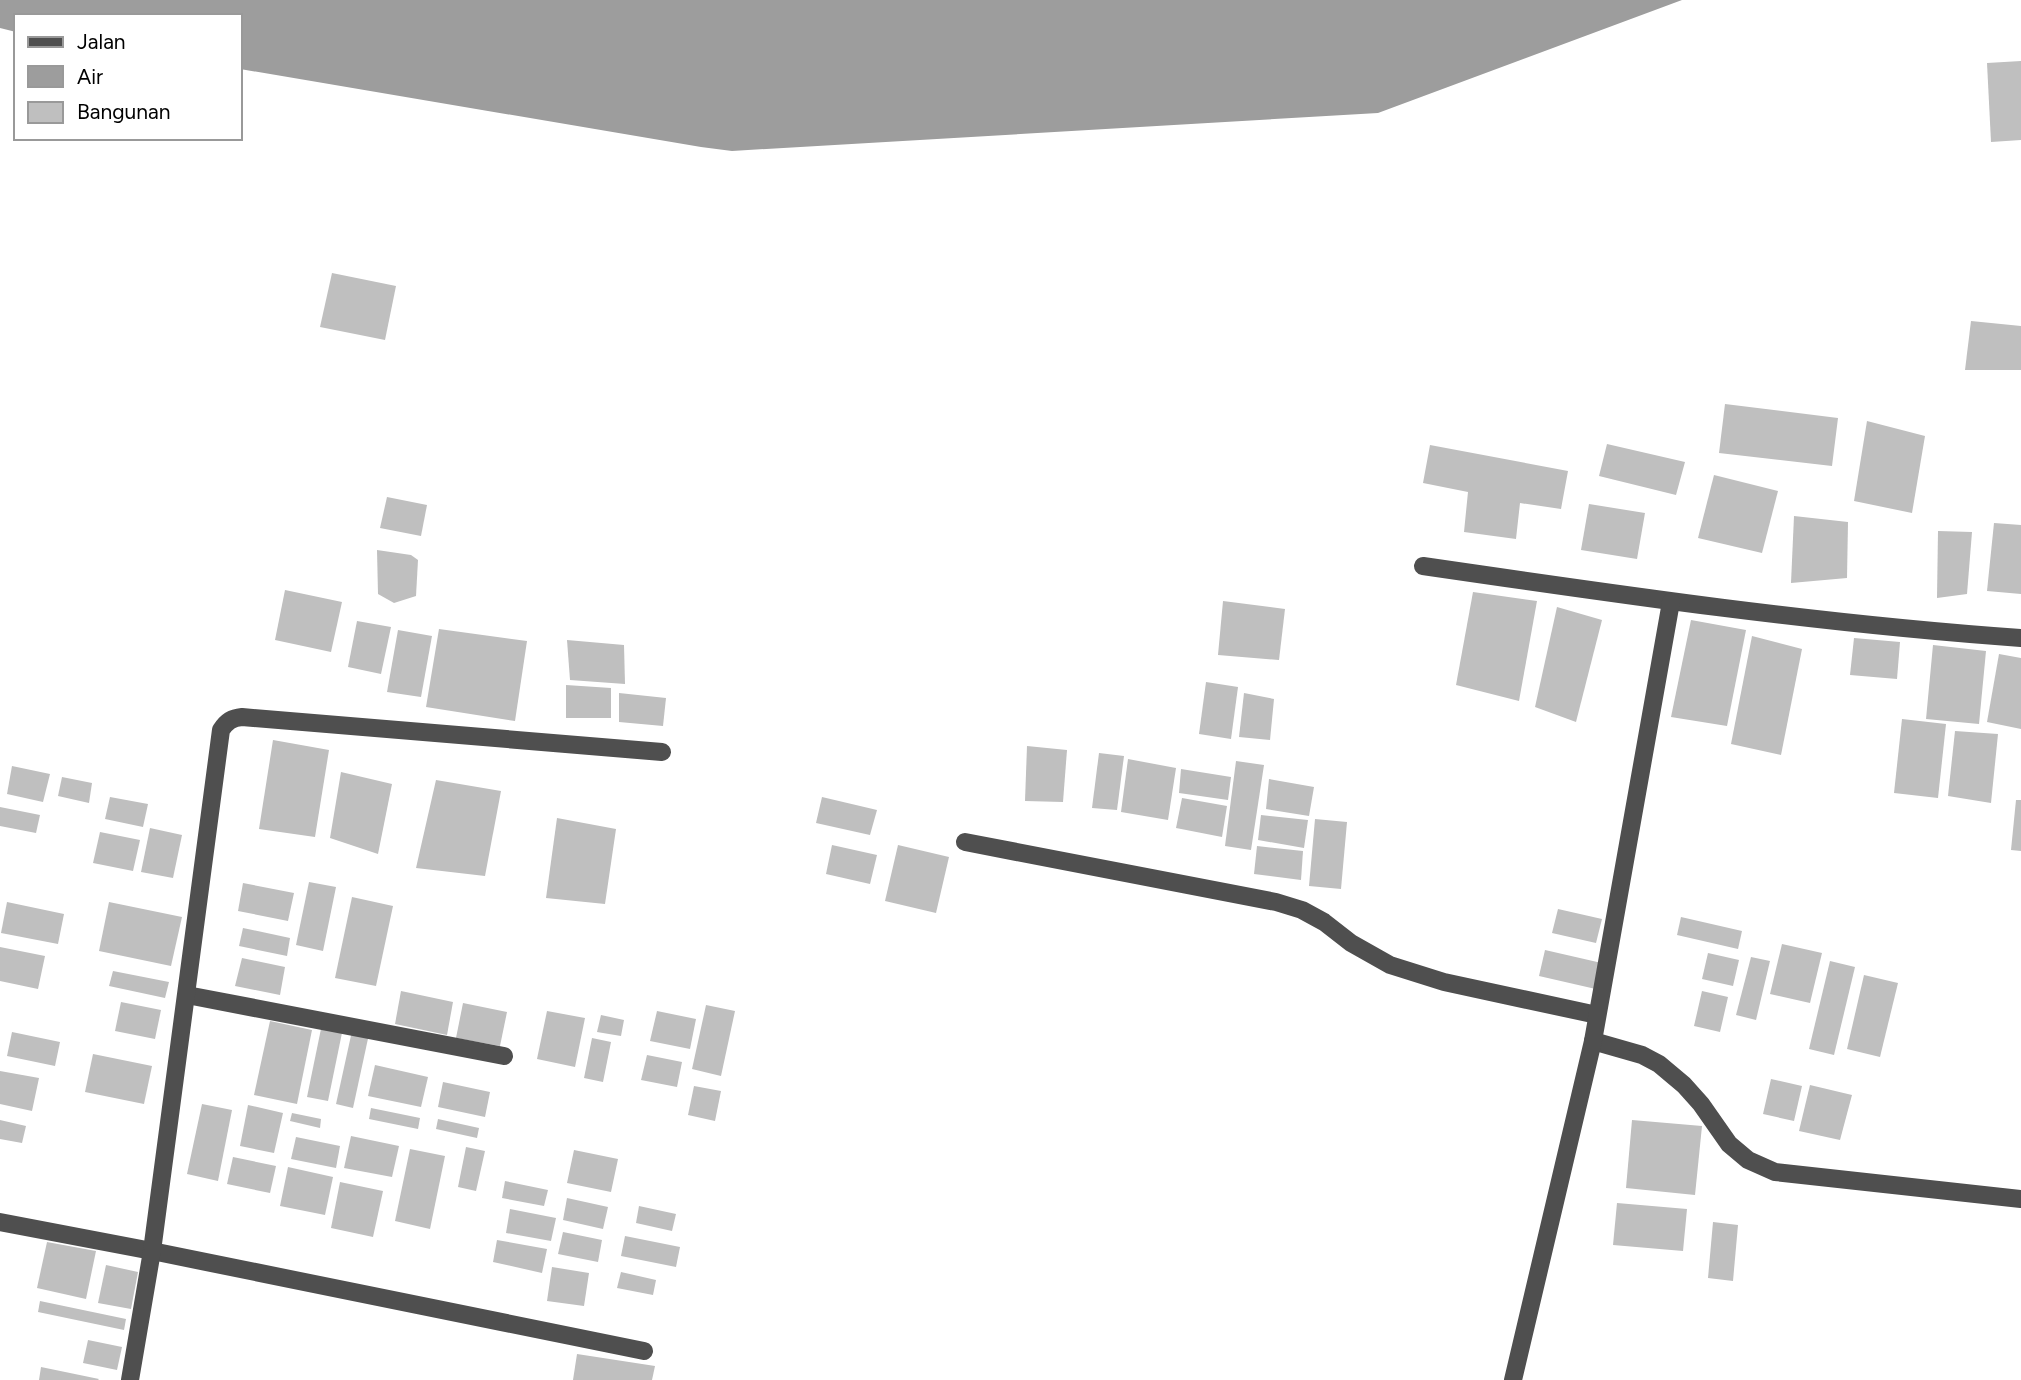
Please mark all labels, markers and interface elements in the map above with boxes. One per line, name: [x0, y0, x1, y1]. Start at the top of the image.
legend: [14, 14, 242, 140]
text: Jalan: [77, 29, 126, 54]
text: Air: [77, 64, 103, 89]
text: Bangunan: [77, 99, 170, 124]

